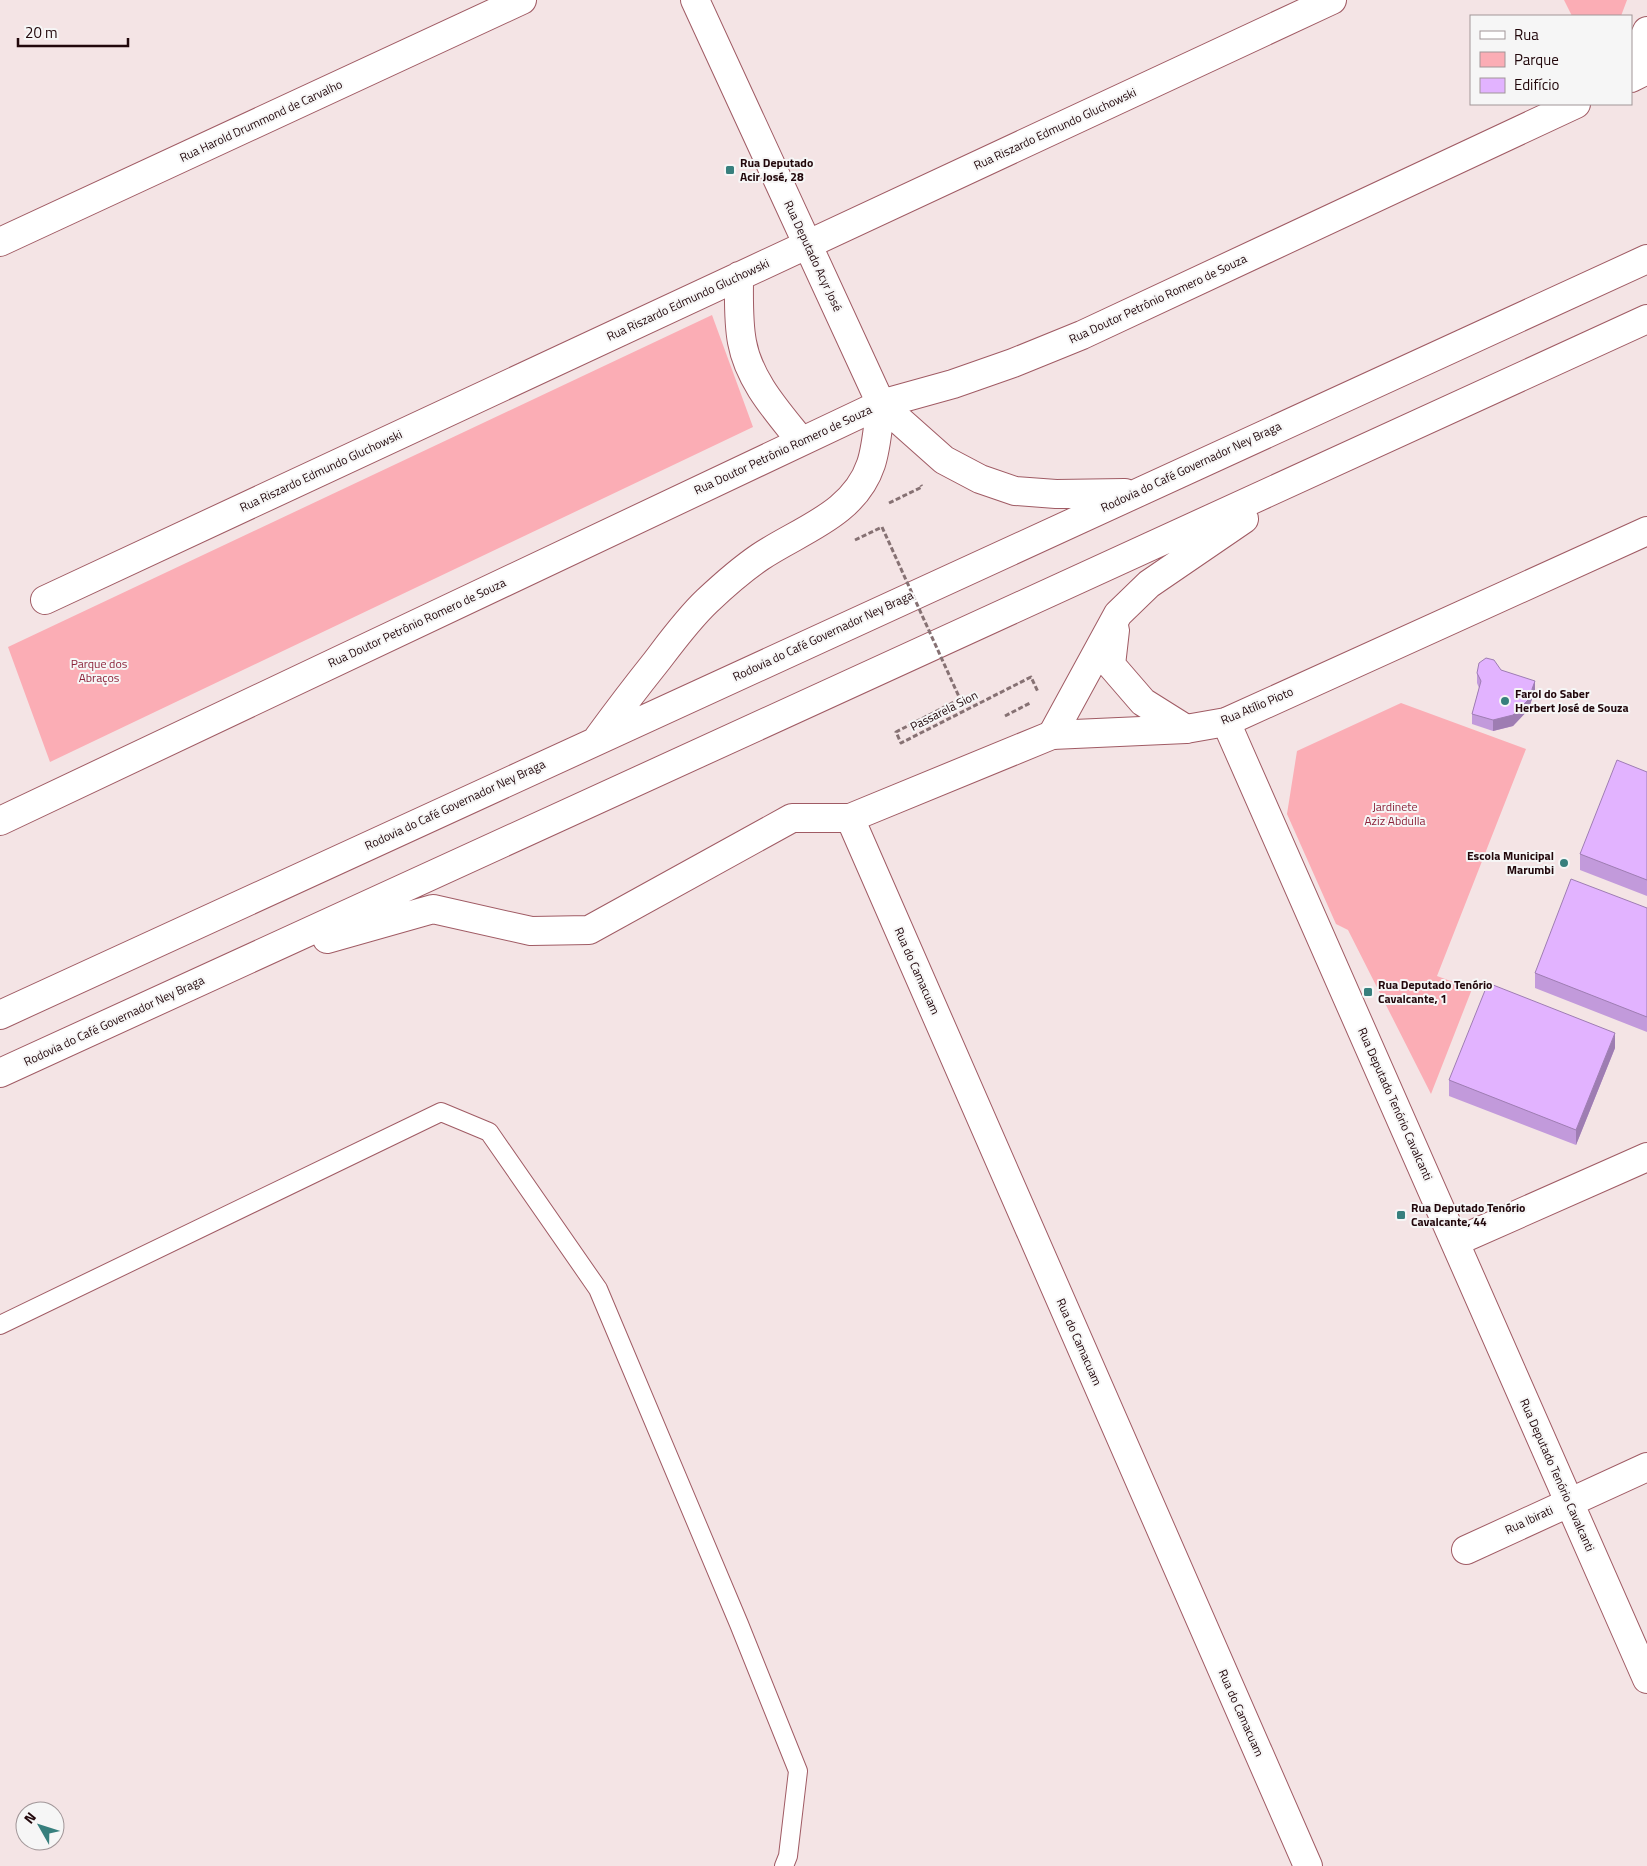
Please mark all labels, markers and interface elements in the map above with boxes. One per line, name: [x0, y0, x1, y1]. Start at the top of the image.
scale bar: [18, 15, 128, 47]
legend: [1470, 15, 1632, 105]
text: 20 m: [25, 21, 58, 44]
text: Rua: [1514, 23, 1539, 46]
text: Parque: [1514, 48, 1559, 71]
text: Edifício: [1514, 73, 1559, 96]
street label: Rua Harold Drummond de Carvalho: [176, 74, 345, 167]
street label: Rua Riszardo Edmundo Gluchowski: [970, 82, 1139, 175]
place label: Rua Deputado Acir José, 28: [740, 153, 813, 186]
marker: Rua Deputado Acir José, 28: [724, 164, 736, 176]
street label: Rua Deputado Acyr José: [779, 197, 848, 315]
street label: Rua Doutor Petrônio Romero de Souza: [1066, 249, 1250, 348]
street label: Rua Riszardo Edmundo Gluchowski: [603, 253, 772, 346]
street label: Rua Doutor Petrônio Romero de Souza: [691, 400, 875, 499]
street label: Rodovia do Café Governador Ney Braga: [1097, 416, 1284, 517]
street label: Rua Riszardo Edmundo Gluchowski: [236, 424, 405, 517]
street label: Rua Doutor Petrônio Romero de Souza: [325, 573, 509, 672]
street label: Rodovia do Café Governador Ney Braga: [729, 585, 916, 686]
park label: Parque dos Abraços: [71, 654, 128, 687]
street label: Rua Atílio Pioto: [1218, 682, 1296, 729]
place label: Farol do Saber Herbert José de Souza: [1515, 684, 1629, 717]
street label: Passarela Sion: [907, 685, 981, 736]
marker: Farol do Saber Herbert José de Souza: [1499, 695, 1511, 707]
street label: Rodovia do Café Governador Ney Braga: [361, 754, 548, 855]
park label: Jardinete Aziz Abdulla: [1364, 797, 1426, 830]
place label: Escola Municipal Marumbi: [1467, 846, 1554, 879]
marker: Escola Municipal Marumbi: [1558, 857, 1570, 869]
street label: Rua do Camacuam: [890, 924, 945, 1018]
street label: Rodovia do Café Governador Ney Braga: [20, 970, 207, 1071]
place label: Rua Deputado Tenório Cavalcante, 1: [1378, 975, 1492, 1008]
marker: Rua Deputado Tenório Cavalcante, 1: [1362, 986, 1374, 998]
street label: Rua Deputado Tenório Cavalcanti: [1353, 1024, 1438, 1183]
place label: Rua Deputado Tenório Cavalcante, 44: [1411, 1198, 1525, 1231]
marker: Rua Deputado Tenório Cavalcante, 44: [1395, 1209, 1407, 1221]
street label: Rua do Camacuam: [1052, 1295, 1107, 1389]
street label: Rua Deputado Tenório Cavalcanti: [1515, 1395, 1600, 1554]
street label: Rua Ibirati: [1502, 1500, 1556, 1539]
street label: Rua do Camacuam: [1214, 1666, 1269, 1760]
north arrow: [15, 1801, 65, 1851]
text: N: [18, 1807, 41, 1828]

